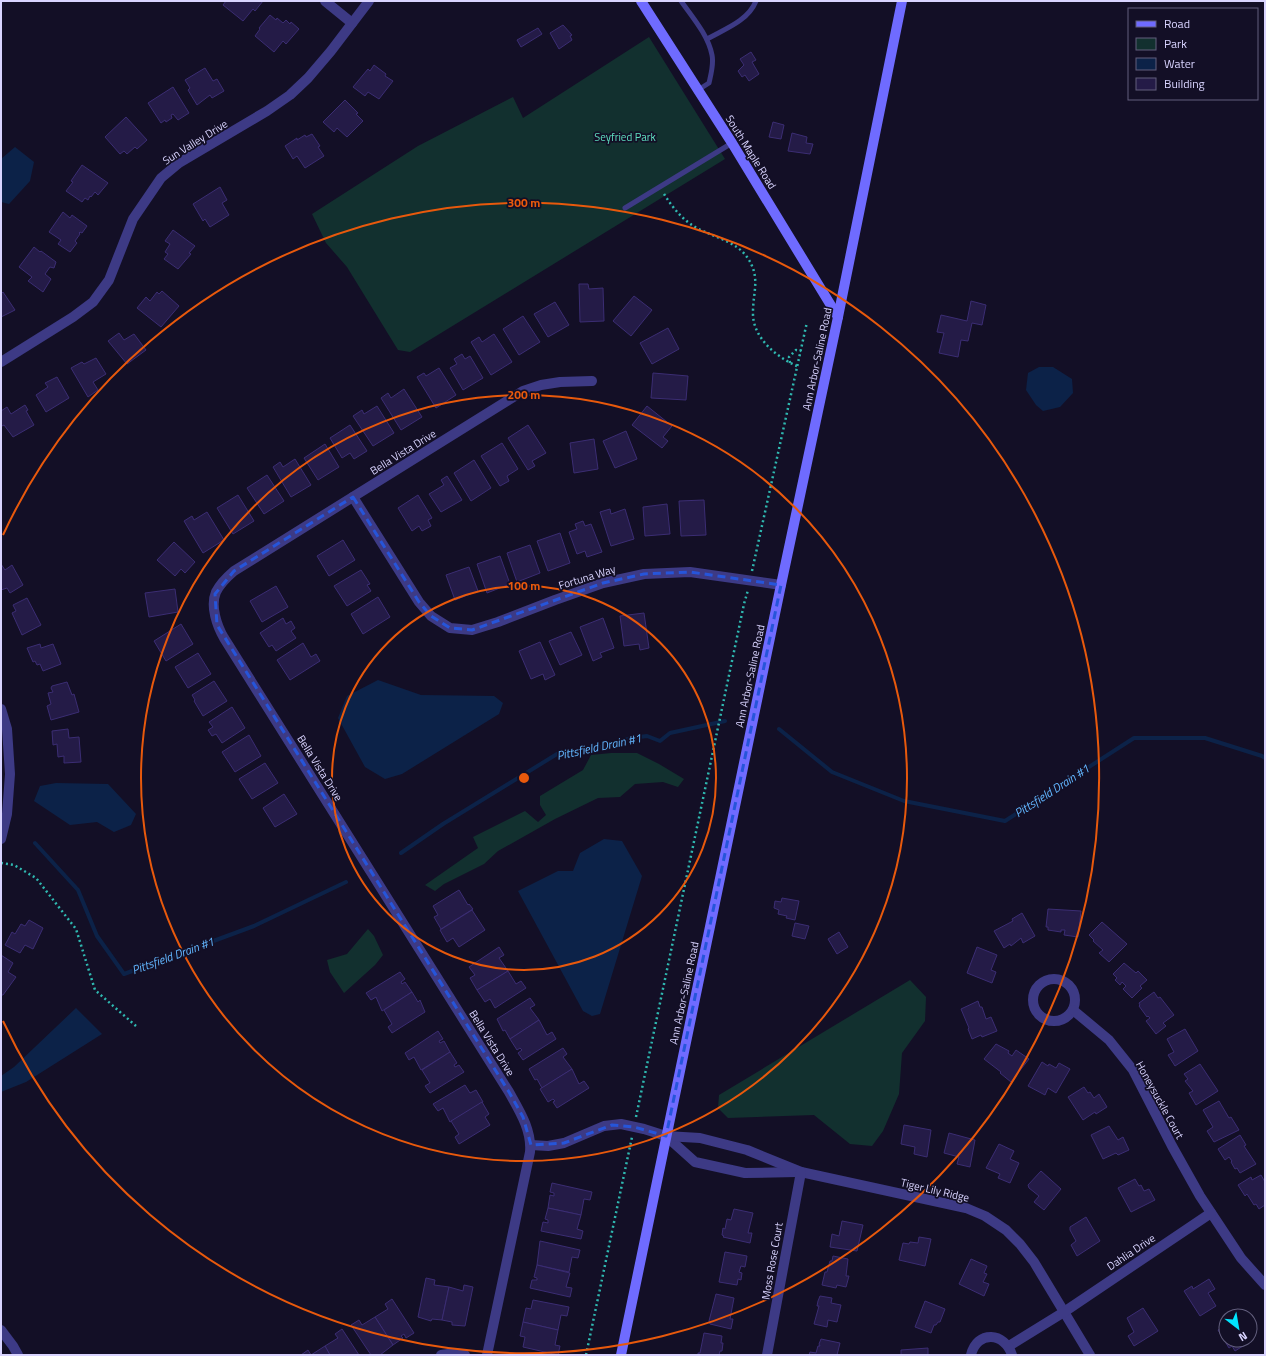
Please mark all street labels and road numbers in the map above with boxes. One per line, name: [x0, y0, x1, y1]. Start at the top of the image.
street label: South Maple Road: [722, 112, 780, 192]
street label: Sun Valley Drive: [159, 115, 231, 168]
street label: Ann Arbor-Saline Road: [798, 306, 836, 412]
street label: Bella Vista Drive: [367, 425, 439, 479]
street label: Fortuna Way: [556, 561, 618, 593]
street label: Ann Arbor-Saline Road: [731, 623, 769, 729]
street label: Bella Vista Drive: [293, 732, 347, 804]
street label: Ann Arbor-Saline Road: [665, 940, 703, 1046]
street label: Bella Vista Drive: [465, 1007, 519, 1079]
street label: Honeysuckle Court: [1132, 1058, 1188, 1142]
street label: Tiger Lily Ridge: [899, 1174, 971, 1206]
street label: Moss Rose Court: [757, 1221, 787, 1301]
street label: Dahlia Drive: [1104, 1230, 1159, 1274]

